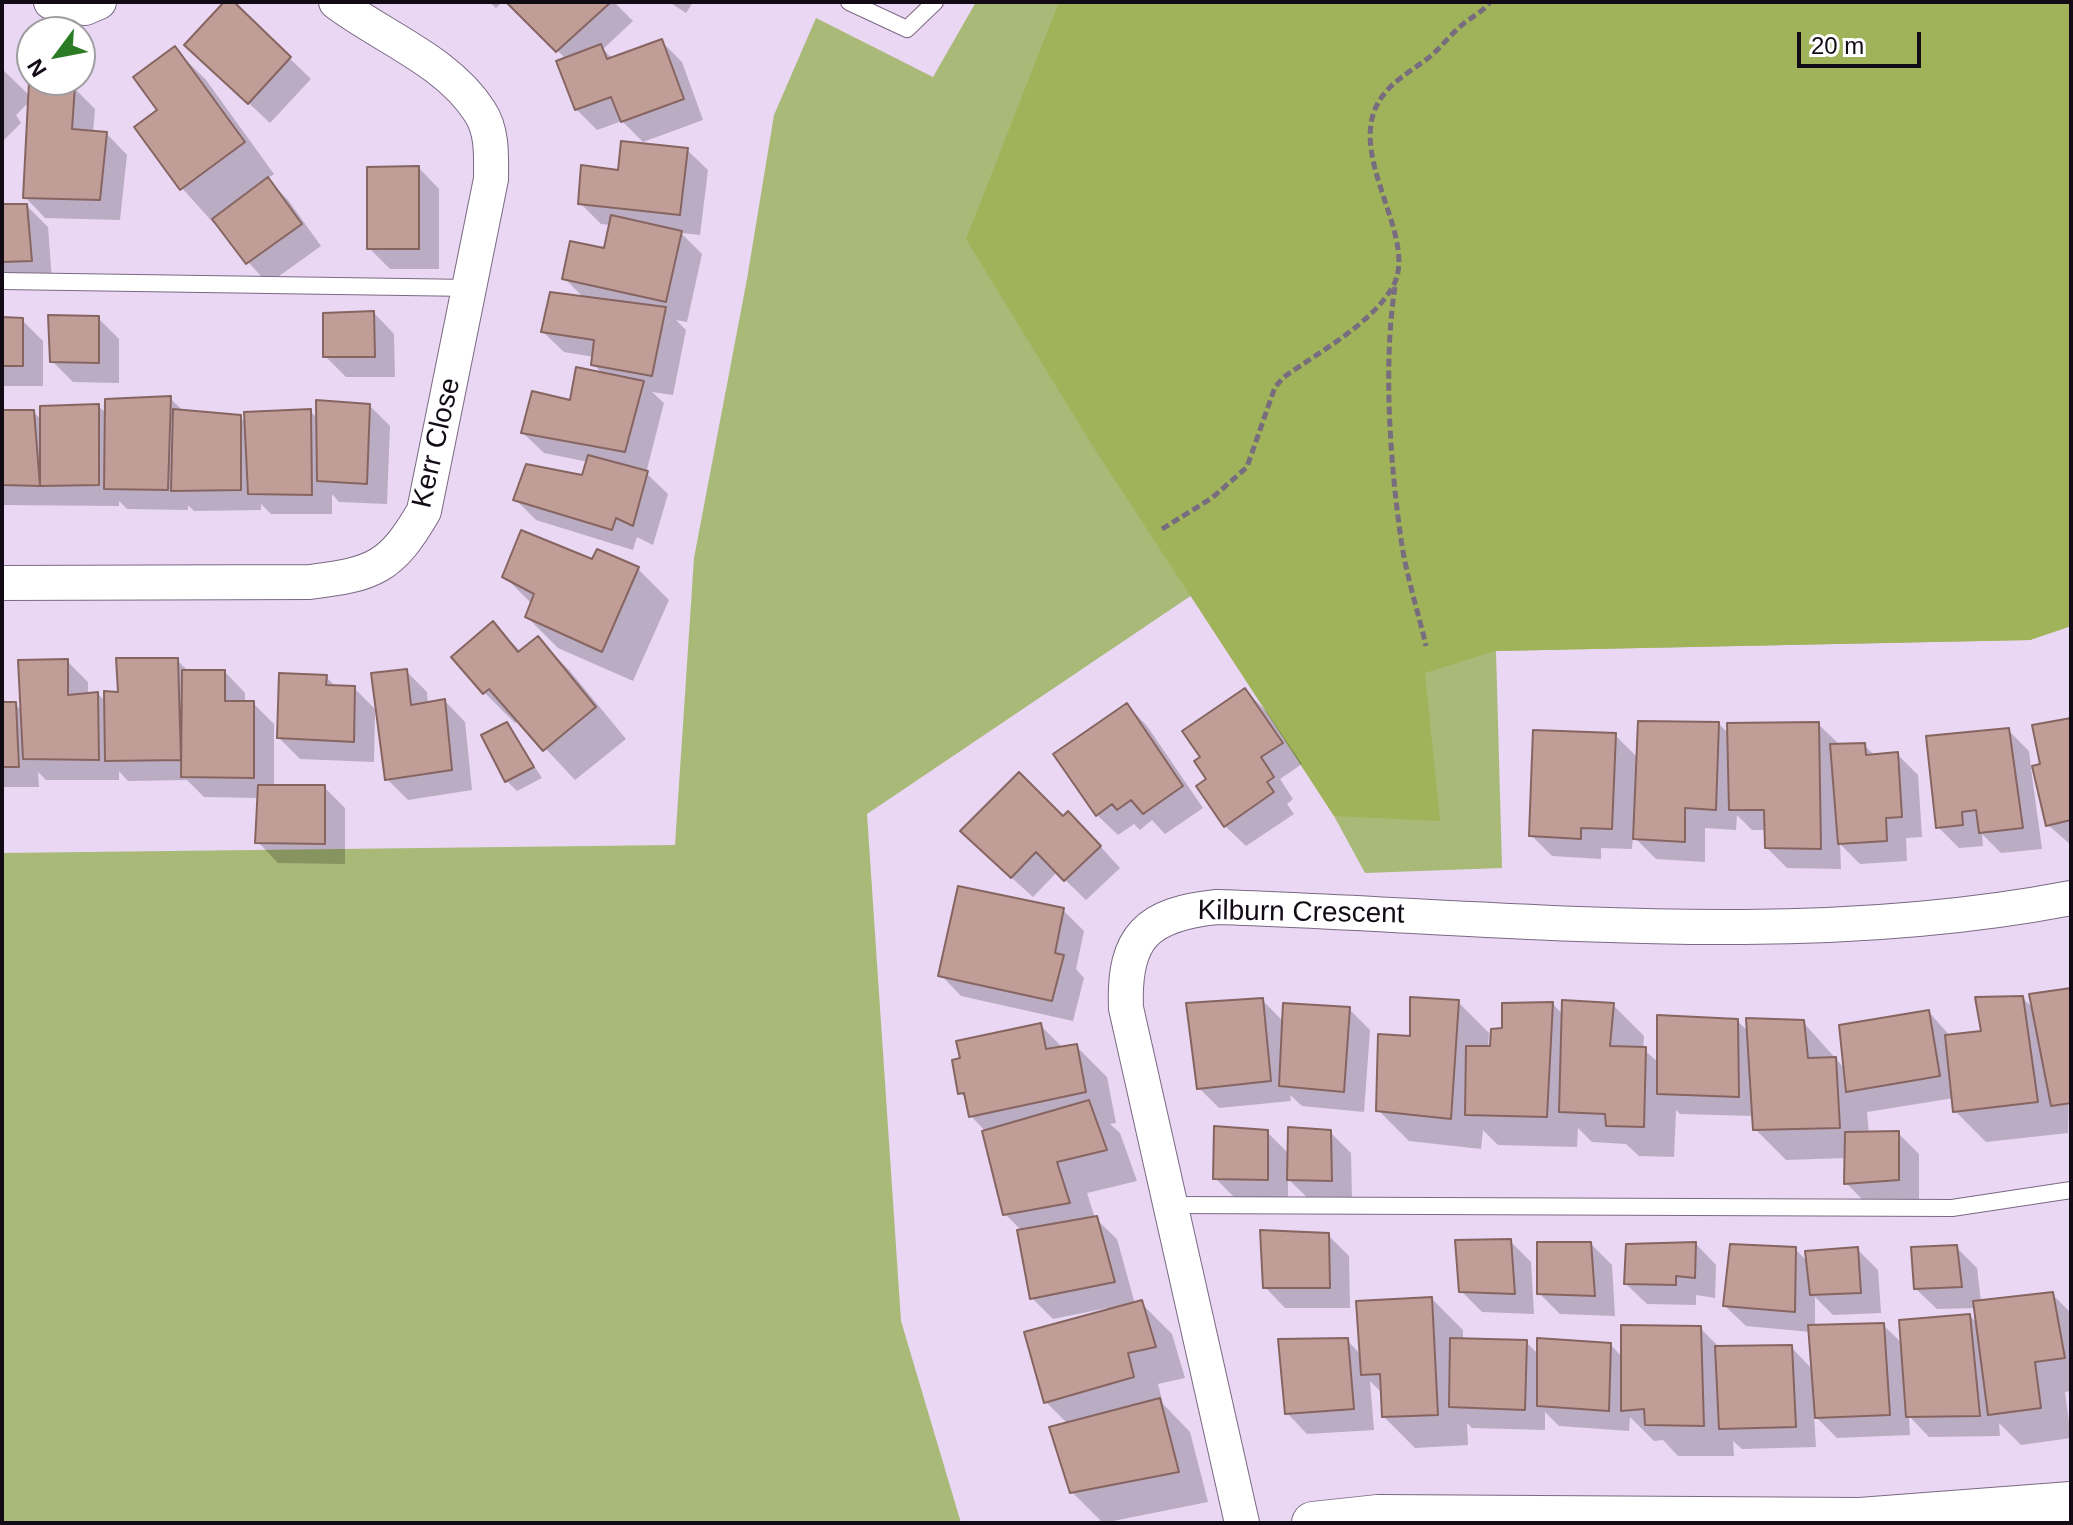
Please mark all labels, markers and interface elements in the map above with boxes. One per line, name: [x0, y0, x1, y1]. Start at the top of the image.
north arrow: [16, 16, 96, 96]
scale bar: [1801, 16, 1925, 66]
text: 20 m: [1811, 32, 1864, 59]
text: N: [22, 55, 52, 81]
street label: Kerr Close: [406, 375, 468, 511]
street label: Kilburn Crescent: [1197, 894, 1405, 932]

